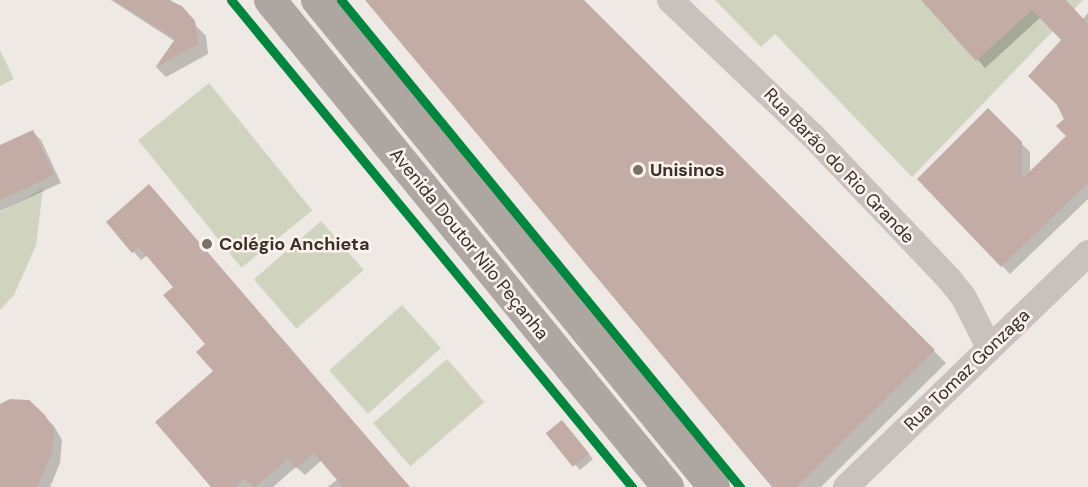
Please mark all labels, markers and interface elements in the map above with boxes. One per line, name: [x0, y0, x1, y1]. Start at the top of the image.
street label: Rua Barão do Rio Grande: [759, 84, 919, 248]
street label: Avenida Doutor Nilo Peçanha: [385, 144, 553, 344]
place label: Unisinos: [650, 159, 725, 181]
marker: Unisinos: [631, 163, 645, 177]
place label: Colégio Anchieta: [219, 233, 369, 255]
marker: Colégio Anchieta: [200, 237, 214, 251]
street label: Rua Tomaz Gonzaga: [900, 305, 1034, 435]

